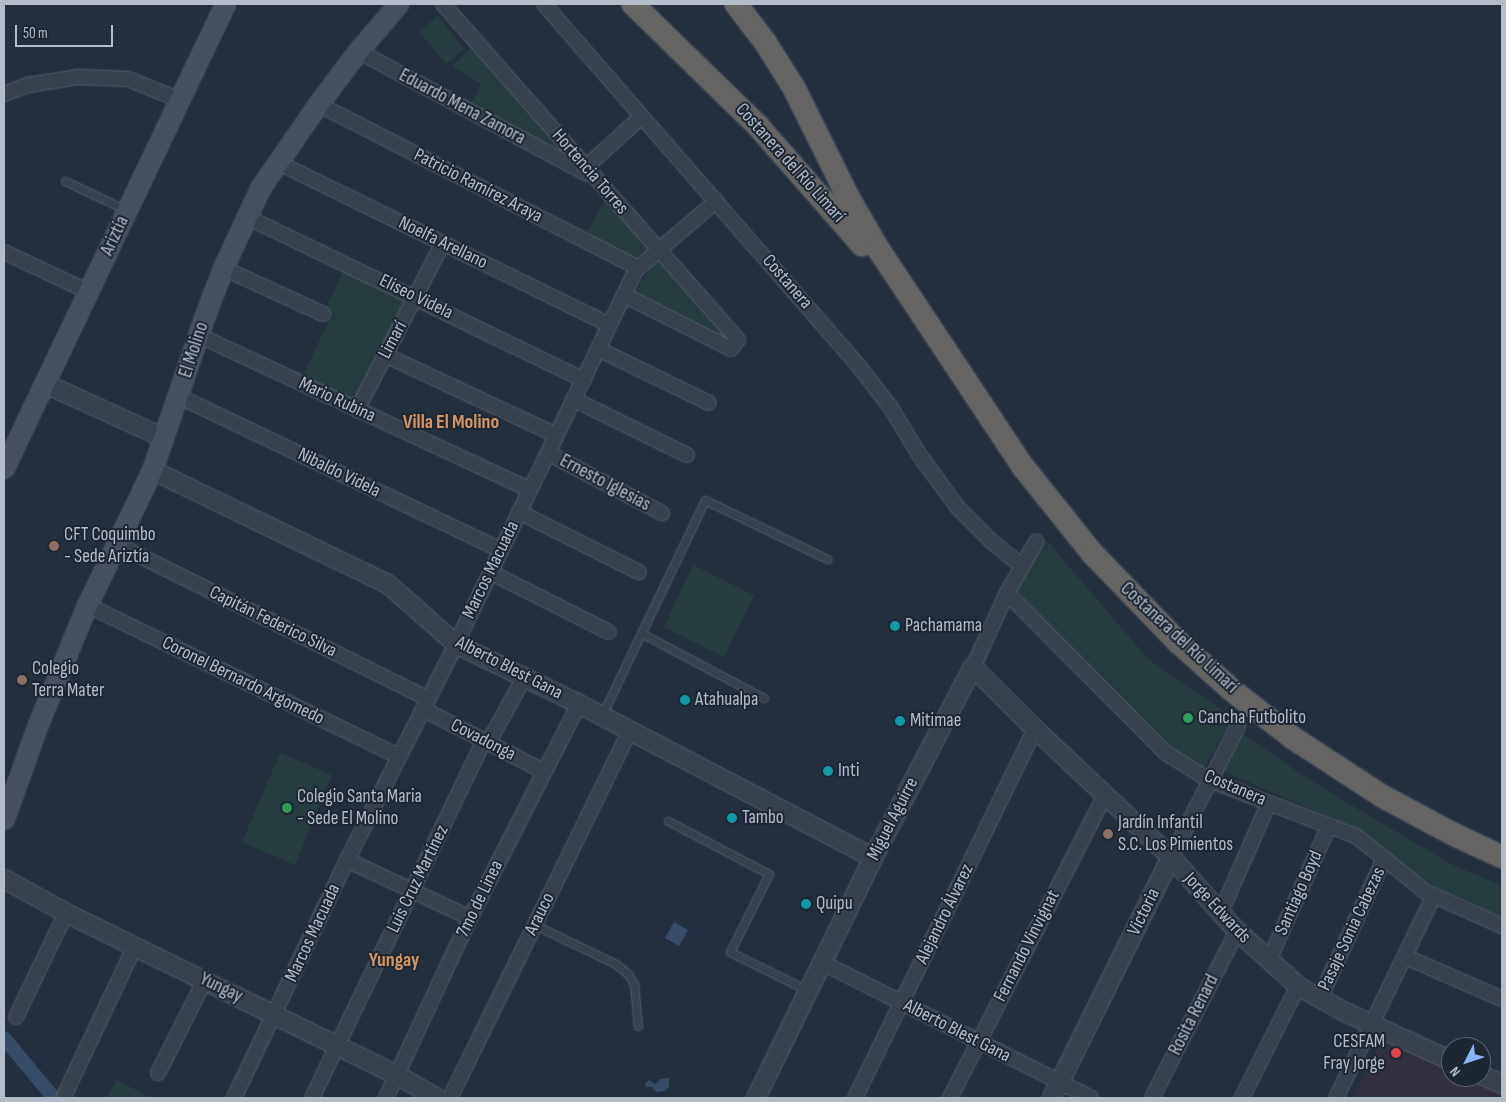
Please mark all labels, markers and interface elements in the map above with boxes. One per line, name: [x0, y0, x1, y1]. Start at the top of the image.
scale bar: [18, 15, 115, 47]
text: 50 m: [23, 24, 48, 43]
street label: Eduardo Mena Zamora: [395, 64, 529, 150]
street label: Costanera del Río Limarí: [731, 99, 849, 227]
street label: Hortencia Torres: [547, 125, 633, 219]
street label: Patricio Ramírez Araya: [410, 144, 546, 228]
street label: Noelfa Arellano: [395, 212, 491, 274]
street label: Ariztía: [96, 213, 134, 259]
street label: Costanera: [757, 250, 817, 314]
street label: Eliseo Videla: [375, 269, 457, 325]
street label: Limarí: [374, 317, 412, 363]
street label: El Molino: [174, 319, 214, 381]
street label: Mario Rubina: [295, 372, 379, 428]
district label: Villa El Molino: [403, 410, 499, 434]
street label: Nibaldo Videla: [294, 443, 384, 503]
street label: Ernesto Iglesias: [556, 450, 654, 516]
street label: Marcos Macuada: [458, 518, 524, 622]
place label: CFT Coquimbo - Sede Ariztía: [64, 524, 156, 568]
marker: CFT Coquimbo - Sede Ariztía: [48, 540, 60, 552]
street label: Costanera del Río Limarí: [1115, 578, 1243, 698]
street label: Capitán Federico Silva: [206, 581, 340, 663]
place label: Pachamama: [905, 615, 982, 637]
marker: Pachamama: [889, 620, 901, 632]
street label: Alberto Blest Gana: [452, 631, 566, 705]
street label: Coronel Bernardo Argomedo: [158, 632, 328, 730]
place label: Colegio Terra Mater: [32, 658, 104, 702]
marker: Colegio Terra Mater: [16, 674, 28, 686]
place label: Atahualpa: [695, 689, 758, 711]
marker: Atahualpa: [679, 694, 691, 706]
place label: Cancha Futbolito: [1198, 707, 1306, 729]
place label: Mitimae: [910, 710, 961, 732]
marker: Cancha Futbolito: [1182, 712, 1194, 724]
street label: Covadonga: [447, 714, 519, 766]
marker: Mitimae: [894, 715, 906, 727]
place label: Inti: [838, 760, 859, 782]
marker: Inti: [822, 765, 834, 777]
street label: Costanera: [1201, 765, 1269, 811]
street label: Miguel Aguirre: [862, 774, 924, 864]
place label: Colegio Santa Maria - Sede El Molino: [297, 786, 422, 830]
marker: Colegio Santa Maria - Sede El Molino: [281, 802, 293, 814]
place label: Tambo: [742, 807, 784, 829]
marker: Tambo: [726, 812, 738, 824]
place label: Jardín Infantil S.C. Los Pimientos: [1118, 812, 1233, 856]
street label: Luis Cruz Martínez: [382, 821, 454, 937]
marker: Jardín Infantil S.C. Los Pimientos: [1102, 828, 1114, 840]
street label: Santiago Boyd: [1270, 847, 1328, 939]
street label: 7mo de Linea: [452, 857, 508, 941]
street label: Alejandro Álvarez: [911, 860, 979, 968]
street label: Pasaje Sonia Cabezas: [1313, 863, 1391, 995]
street label: Jorge Edwards: [1179, 868, 1255, 948]
street label: Marcos Macuada: [280, 880, 346, 986]
street label: Victoria: [1123, 885, 1165, 939]
street label: Fernando Vinvignat: [989, 886, 1065, 1006]
street label: Arauco: [520, 889, 560, 939]
place label: Quipu: [816, 893, 853, 915]
marker: Quipu: [800, 898, 812, 910]
district label: Yungay: [369, 948, 419, 972]
street label: Yungay: [196, 968, 246, 1008]
street label: Rosita Renard: [1164, 971, 1224, 1059]
street label: Alberto Blest Gana: [900, 994, 1014, 1068]
place label: CESFAM Fray Jorge: [1323, 1031, 1385, 1075]
north arrow: [1441, 1037, 1491, 1087]
marker: CESFAM Fray Jorge: [1389, 1046, 1403, 1060]
text: N: [1446, 1063, 1464, 1080]

